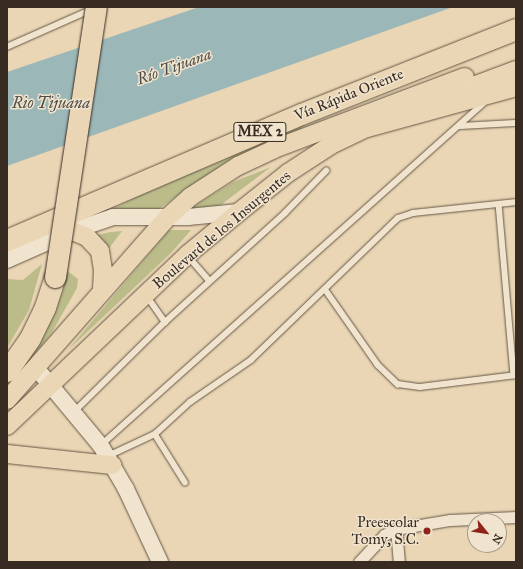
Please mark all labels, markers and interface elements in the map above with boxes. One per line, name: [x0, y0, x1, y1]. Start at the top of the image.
water label: Río Tijuana: [134, 45, 214, 89]
street label: Vía Rápida Oriente: [292, 65, 406, 125]
water label: Rio Tijuana: [12, 93, 90, 113]
road number: MEX 2: [233, 120, 287, 144]
street label: Boulevard de los Insurgentes: [149, 167, 295, 293]
place label: Preescolar Tomy, S.C.: [352, 513, 419, 548]
north arrow: [467, 513, 507, 553]
marker: Preescolar Tomy, S.C.: [422, 526, 432, 536]
text: N: [489, 531, 505, 546]

